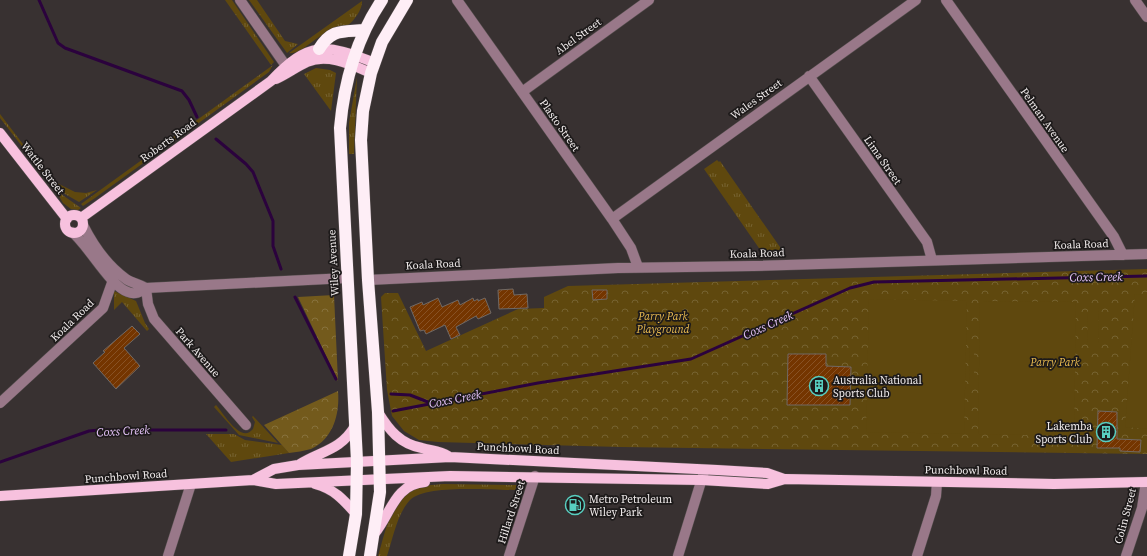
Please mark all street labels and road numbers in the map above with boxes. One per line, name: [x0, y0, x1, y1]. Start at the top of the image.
street label: Abel Street: [552, 14, 605, 58]
street label: Wales Street: [728, 75, 785, 123]
street label: Pelman Avenue: [1017, 85, 1073, 156]
street label: Plasto Street: [536, 96, 583, 155]
street label: Roberts Road: [137, 115, 200, 166]
street label: Lima Street: [860, 133, 905, 188]
street label: Wattle Street: [17, 139, 68, 198]
street label: Wiley Avenue: [324, 229, 343, 297]
street label: Koala Road: [1053, 236, 1110, 253]
street label: Koala Road: [729, 245, 786, 262]
street label: Koala Road: [405, 256, 462, 273]
street label: Koala Road: [47, 295, 98, 345]
street label: Park Avenue: [172, 324, 224, 381]
street label: Punchbowl Road: [476, 439, 560, 458]
street label: Punchbowl Road: [924, 462, 1008, 479]
street label: Punchbowl Road: [84, 466, 169, 487]
street label: Hillard Street: [494, 478, 529, 546]
street label: Colin Street: [1111, 486, 1140, 546]

